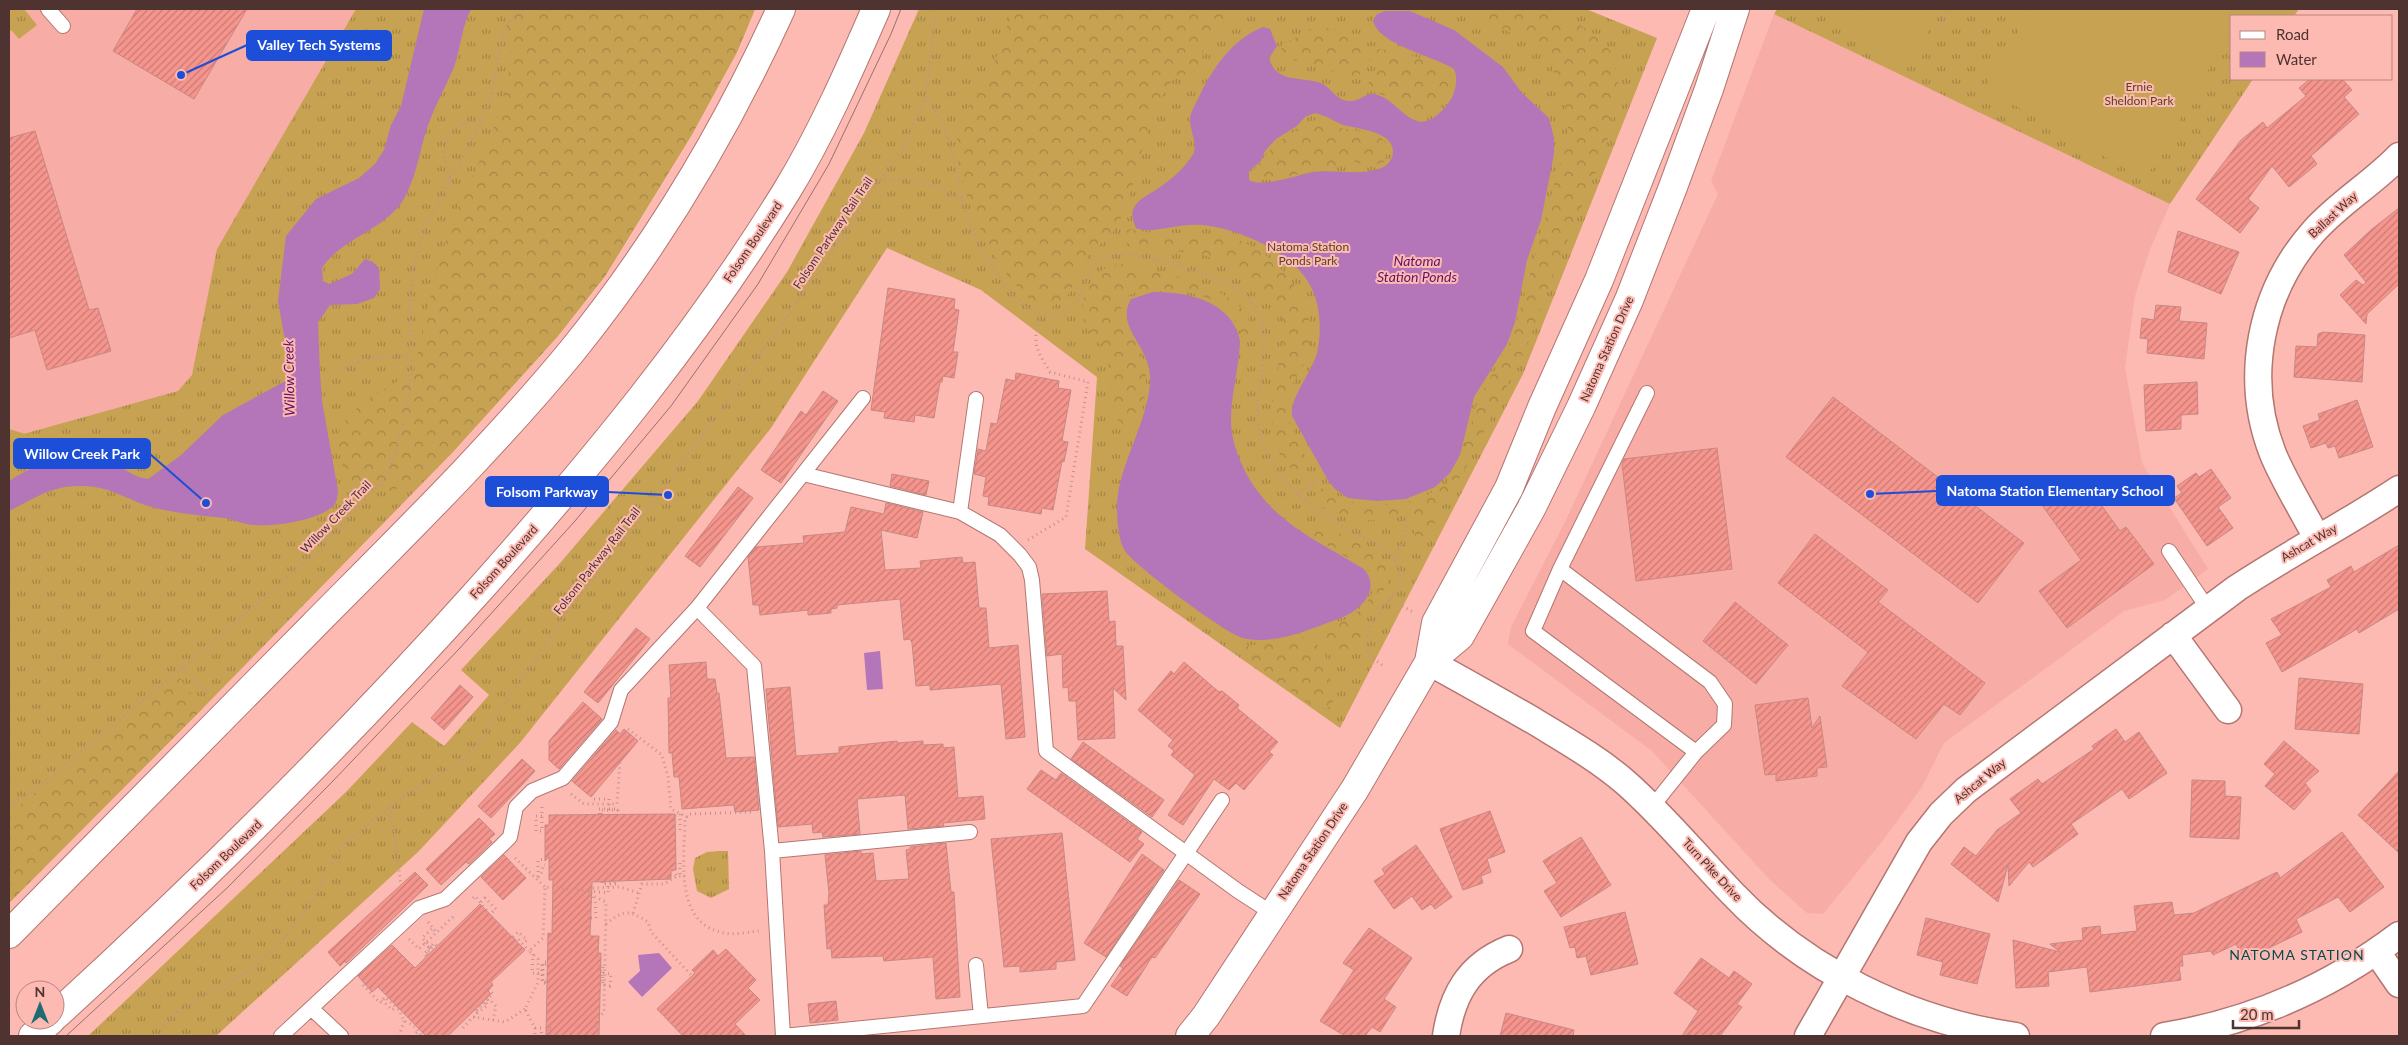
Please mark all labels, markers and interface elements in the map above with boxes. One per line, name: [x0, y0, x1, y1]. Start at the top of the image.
legend: [2230, 15, 2393, 80]
text: Road: [2276, 25, 2309, 43]
callout: Valley Tech Systems: [247, 31, 391, 60]
text: Valley Tech Systems: [256, 36, 381, 53]
text: Water: [2276, 50, 2317, 68]
park label: Ernie Sheldon Park: [2104, 79, 2174, 108]
street label: Folsom Parkway Rail Trail: [789, 174, 876, 292]
street label: Ballast Way: [2305, 188, 2361, 241]
street label: Folsom Boulevard: [720, 199, 785, 285]
park label: Natoma Station Ponds Park: [1267, 239, 1349, 268]
water label: Natoma Station Ponds: [1377, 252, 1457, 285]
street label: Natoma Station Drive: [1577, 294, 1637, 404]
water label: Willow Creek: [279, 339, 298, 416]
callout: Willow Creek Park: [14, 439, 150, 468]
text: Willow Creek Park: [24, 445, 140, 462]
callout: Natoma Station Elementary School: [1937, 476, 2174, 505]
street label: Willow Creek Trail: [297, 477, 374, 556]
callout: Folsom Parkway: [486, 477, 608, 506]
text: Natoma Station Elementary School: [1947, 482, 2163, 499]
text: Folsom Parkway: [496, 483, 599, 500]
street label: Folsom Parkway Rail Trail: [550, 504, 643, 617]
street label: Ashcat Way: [2278, 520, 2340, 565]
street label: Folsom Boulevard: [467, 522, 541, 602]
street label: Ashcat Way: [1951, 755, 2009, 806]
street label: Natoma Station Drive: [1275, 799, 1351, 902]
street label: Folsom Boulevard: [187, 817, 265, 893]
street label: Turn Pike Drive: [1679, 835, 1745, 904]
district label: NATOMA STATION: [2229, 946, 2365, 963]
north arrow: [15, 980, 65, 1030]
text: N: [35, 983, 45, 1000]
scale bar: [2233, 998, 2299, 1030]
text: 20 m: [2240, 1005, 2274, 1023]

